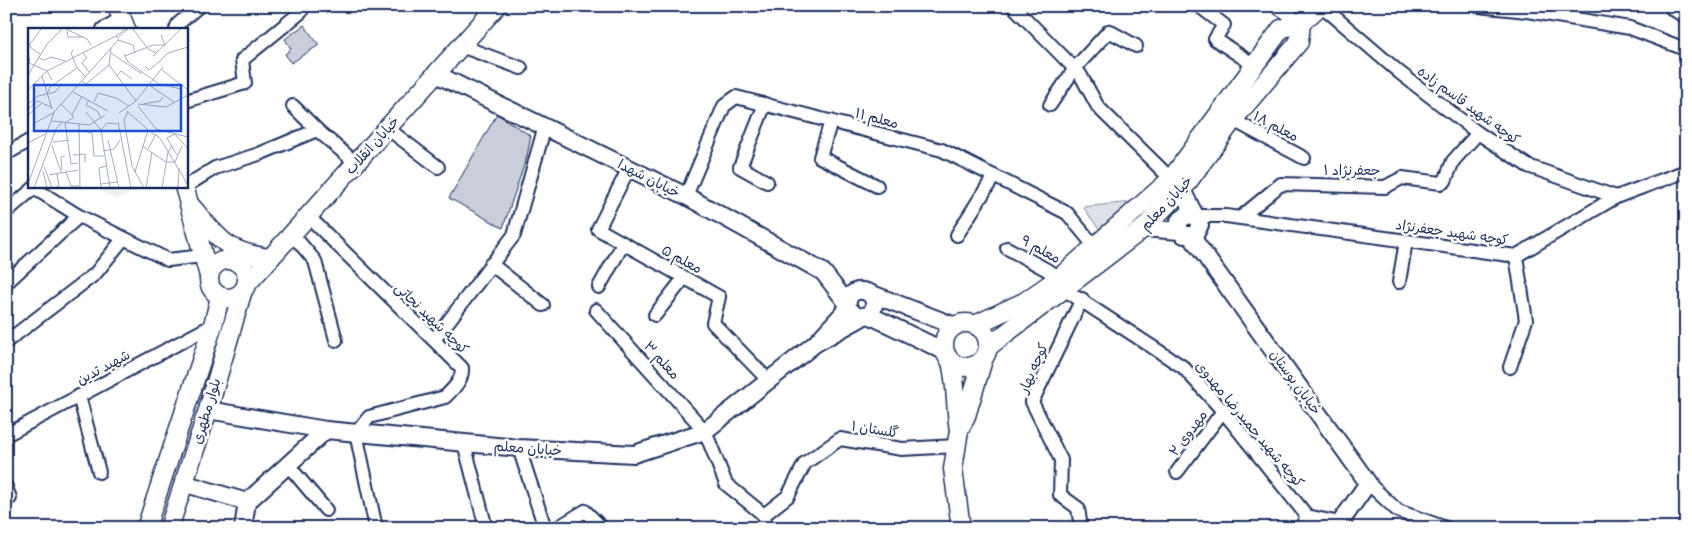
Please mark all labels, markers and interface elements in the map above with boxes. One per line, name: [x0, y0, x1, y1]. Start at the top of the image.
inset map: [28, 28, 188, 188]
street label: کوچه شهید قاسم زاده: [1413, 62, 1524, 150]
street label: معلم ۱۱: [853, 104, 901, 134]
street label: معلم ۱۸: [1249, 107, 1302, 147]
street label: خیابان انقلاب: [341, 112, 403, 178]
street label: خیابان شهدا: [615, 155, 683, 201]
street label: جعفرنژاد ۱: [1324, 161, 1380, 179]
street label: خیابان معلم: [1136, 172, 1197, 236]
street label: کوچه شهید جعفرنژاد: [1394, 215, 1510, 250]
street label: معلم ۹: [1017, 231, 1064, 269]
street label: معلم ۵: [658, 241, 706, 279]
street label: کوچه شهید نجاتی: [390, 278, 473, 359]
street label: معلم ۳: [639, 337, 684, 384]
street label: کوچه بهار: [1014, 340, 1053, 397]
street label: شهید تدین: [73, 345, 133, 389]
street label: خیابان بوستان: [1266, 346, 1326, 418]
street label: کوچه شهید حمیدرضا مهدوی: [1191, 357, 1308, 492]
street label: بلوار مطهری: [187, 376, 225, 446]
street label: مهدوی ۲: [1165, 406, 1211, 460]
street label: گلستان ۱: [850, 416, 900, 442]
street label: خیابان معلم: [493, 437, 563, 461]

